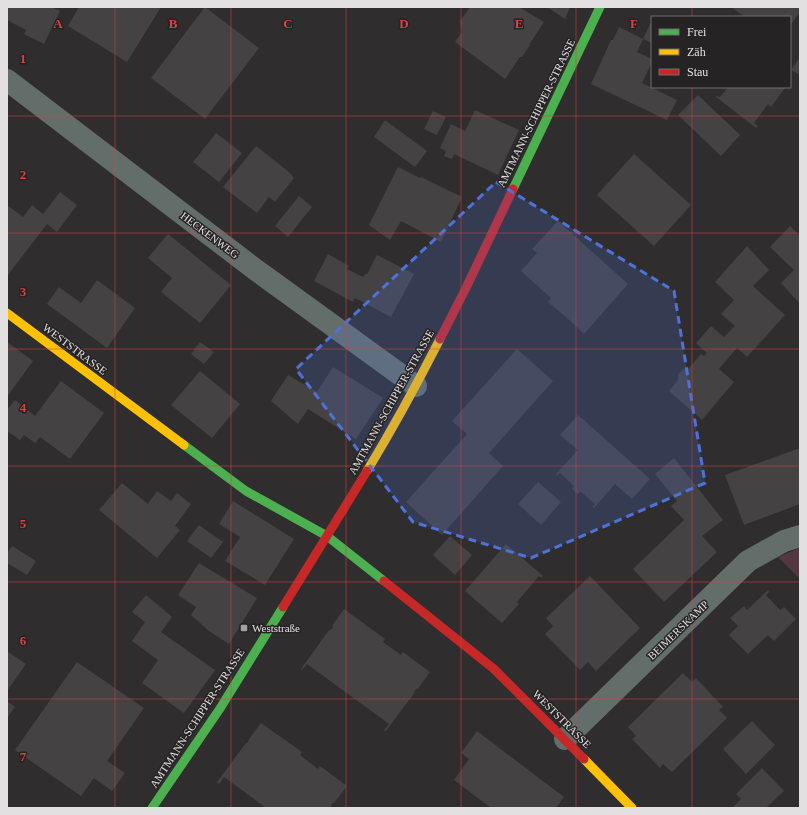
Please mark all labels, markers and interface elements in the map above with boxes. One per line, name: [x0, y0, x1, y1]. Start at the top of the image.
text: A: [53, 16, 63, 31]
text: B: [169, 16, 178, 31]
text: C: [283, 16, 293, 31]
text: D: [399, 16, 409, 31]
text: E: [515, 16, 523, 31]
text: F: [630, 16, 638, 31]
legend: [651, 16, 791, 88]
text: Frei: [687, 25, 707, 39]
street label: AMTMANN-SCHIPPER-STRASSE: [495, 37, 577, 189]
text: Zäh: [687, 45, 706, 59]
text: 1: [20, 51, 26, 66]
text: Stau: [687, 65, 708, 79]
text: 2: [20, 167, 26, 182]
street label: HECKENWEG: [179, 209, 241, 261]
text: 3: [20, 284, 27, 299]
street label: WESTSTRASSE: [41, 321, 110, 377]
street label: AMTMANN-SCHIPPER-STRASSE: [346, 327, 436, 477]
text: 4: [20, 400, 27, 415]
text: 5: [20, 516, 27, 531]
street label: BEIMERSKAMP: [645, 598, 711, 662]
place label: Weststraße: [252, 622, 300, 634]
marker: Weststraße: [239, 623, 249, 633]
text: 6: [20, 633, 27, 648]
street label: AMTMANN-SCHIPPER-STRASSE: [147, 646, 247, 790]
street label: WESTSTRASSE: [531, 688, 594, 751]
text: 7: [20, 749, 27, 764]

